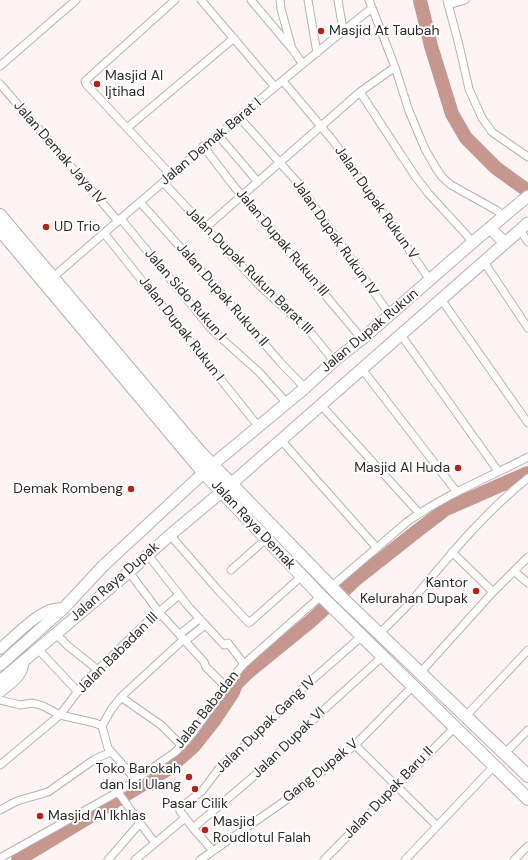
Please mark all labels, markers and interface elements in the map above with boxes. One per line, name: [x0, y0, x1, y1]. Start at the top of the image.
place label: Masjid At Taubah: [329, 23, 439, 39]
marker: Masjid At Taubah: [316, 26, 326, 36]
place label: Masjid Al Ijtihad: [105, 68, 163, 100]
marker: Masjid Al Ijtihad: [92, 79, 102, 89]
street label: Jalan Demak Barat I: [157, 95, 265, 189]
street label: Jalan Demak Jaya IV: [10, 98, 108, 208]
street label: Jalan Dupak Rukun V: [331, 143, 421, 263]
street label: Jalan Dupak Rukun IV: [289, 177, 381, 299]
street label: Jalan Dupak Rukun III: [232, 186, 332, 300]
street label: Jalan Dupak Rukun Barat III: [182, 204, 316, 338]
place label: UD Trio: [54, 219, 100, 235]
marker: UD Trio: [41, 222, 51, 232]
street label: Jalan Dupak Rukun II: [172, 240, 272, 350]
street label: Jalan Sido Rukun I: [141, 246, 229, 344]
street label: Jalan Dupak Rukun I: [135, 273, 227, 385]
street label: Jalan Dupak Rukun: [318, 286, 422, 376]
place label: Masjid Al Huda: [354, 460, 450, 476]
marker: Masjid Al Huda: [453, 463, 463, 473]
street label: Jalan Raya Demak: [207, 477, 299, 573]
place label: Demak Rombeng: [13, 481, 123, 497]
marker: Demak Rombeng: [126, 484, 136, 494]
street label: Jalan Raya Dupak: [67, 539, 163, 625]
place label: Kantor Kelurahan Dupak: [360, 575, 468, 608]
marker: Kantor Kelurahan Dupak: [471, 586, 481, 596]
street label: Jalan Babadan III: [74, 609, 162, 697]
street label: Jalan Babadan: [171, 668, 243, 752]
street label: Jalan Dupak Gang IV: [213, 673, 319, 777]
street label: Jalan Dupak VI: [249, 704, 329, 782]
street label: Gang Dupak V: [280, 736, 362, 806]
street label: Jalan Dupak Baru II: [341, 743, 437, 843]
place label: Toko Barokah dan Isi Ulang: [96, 761, 181, 794]
marker: Toko Barokah dan Isi Ulang: [184, 772, 194, 782]
marker: Pasar Cilik: [190, 784, 200, 794]
place label: Pasar Cilik: [162, 796, 228, 812]
place label: Masjid Al Ikhlas: [48, 808, 146, 824]
marker: Masjid Al Ikhlas: [35, 811, 45, 821]
place label: Masjid Roudlotul Falah: [213, 814, 311, 846]
marker: Masjid Roudlotul Falah: [200, 825, 210, 835]

